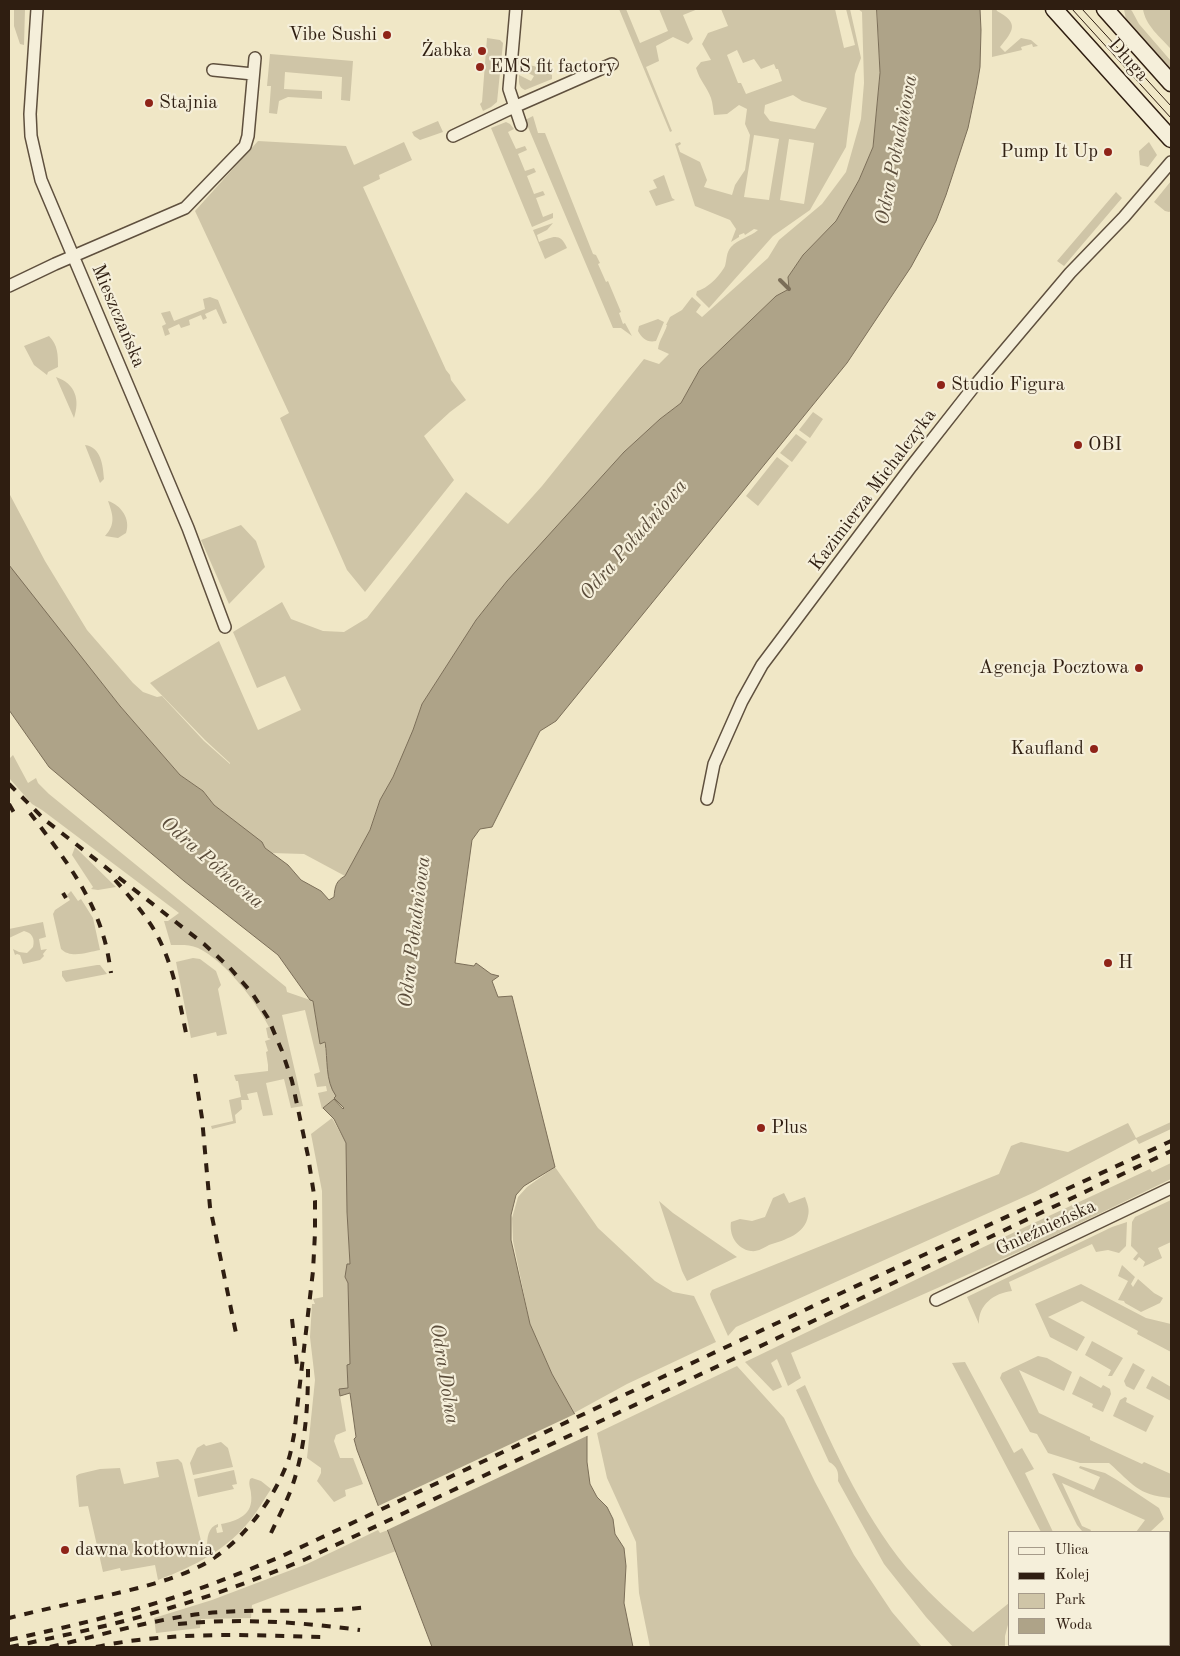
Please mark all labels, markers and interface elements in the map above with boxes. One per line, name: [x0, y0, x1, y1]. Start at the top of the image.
place label: Vibe Sushi: [289, 24, 377, 46]
marker: Vibe Sushi: [381, 29, 393, 41]
street label: Długa: [1103, 34, 1153, 86]
place label: Żabka: [421, 40, 472, 62]
marker: Żabka: [476, 45, 488, 57]
place label: EMS fit factory: [490, 56, 616, 78]
marker: EMS fit factory: [474, 61, 486, 73]
water label: Odra Południowa: [871, 73, 923, 227]
place label: Stajnia: [159, 92, 218, 114]
marker: Stajnia: [143, 97, 155, 109]
place label: Pump It Up: [1001, 141, 1098, 163]
marker: Pump It Up: [1102, 146, 1114, 158]
street label: Mieszczańska: [86, 261, 150, 371]
place label: Studio Figura: [951, 374, 1065, 396]
marker: Studio Figura: [935, 379, 947, 391]
street label: Kazimierza Michalczyka: [805, 404, 941, 576]
place label: OBI: [1088, 434, 1122, 456]
marker: OBI: [1072, 439, 1084, 451]
water label: Odra Południowa: [575, 475, 693, 605]
place label: Agencja Pocztowa: [979, 657, 1129, 679]
marker: Agencja Pocztowa: [1133, 662, 1145, 674]
place label: Kaufland: [1010, 738, 1084, 760]
marker: Kaufland: [1088, 743, 1100, 755]
water label: Odra Północna: [155, 812, 269, 914]
water label: Odra Południowa: [394, 855, 436, 1009]
place label: H: [1118, 952, 1133, 974]
marker: H: [1102, 957, 1114, 969]
place label: Plus: [771, 1117, 807, 1139]
marker: Plus: [755, 1122, 767, 1134]
street label: Gnieźnieńska: [992, 1195, 1100, 1261]
water label: Odra Dolna: [424, 1322, 464, 1426]
legend: [1008, 1531, 1170, 1646]
place label: dawna kotłownia: [75, 1539, 213, 1561]
text: Ulica: [1055, 1543, 1089, 1558]
marker: dawna kotłownia: [59, 1544, 71, 1556]
text: Kolej: [1055, 1568, 1090, 1583]
text: Park: [1055, 1593, 1086, 1608]
text: Woda: [1055, 1618, 1092, 1633]

